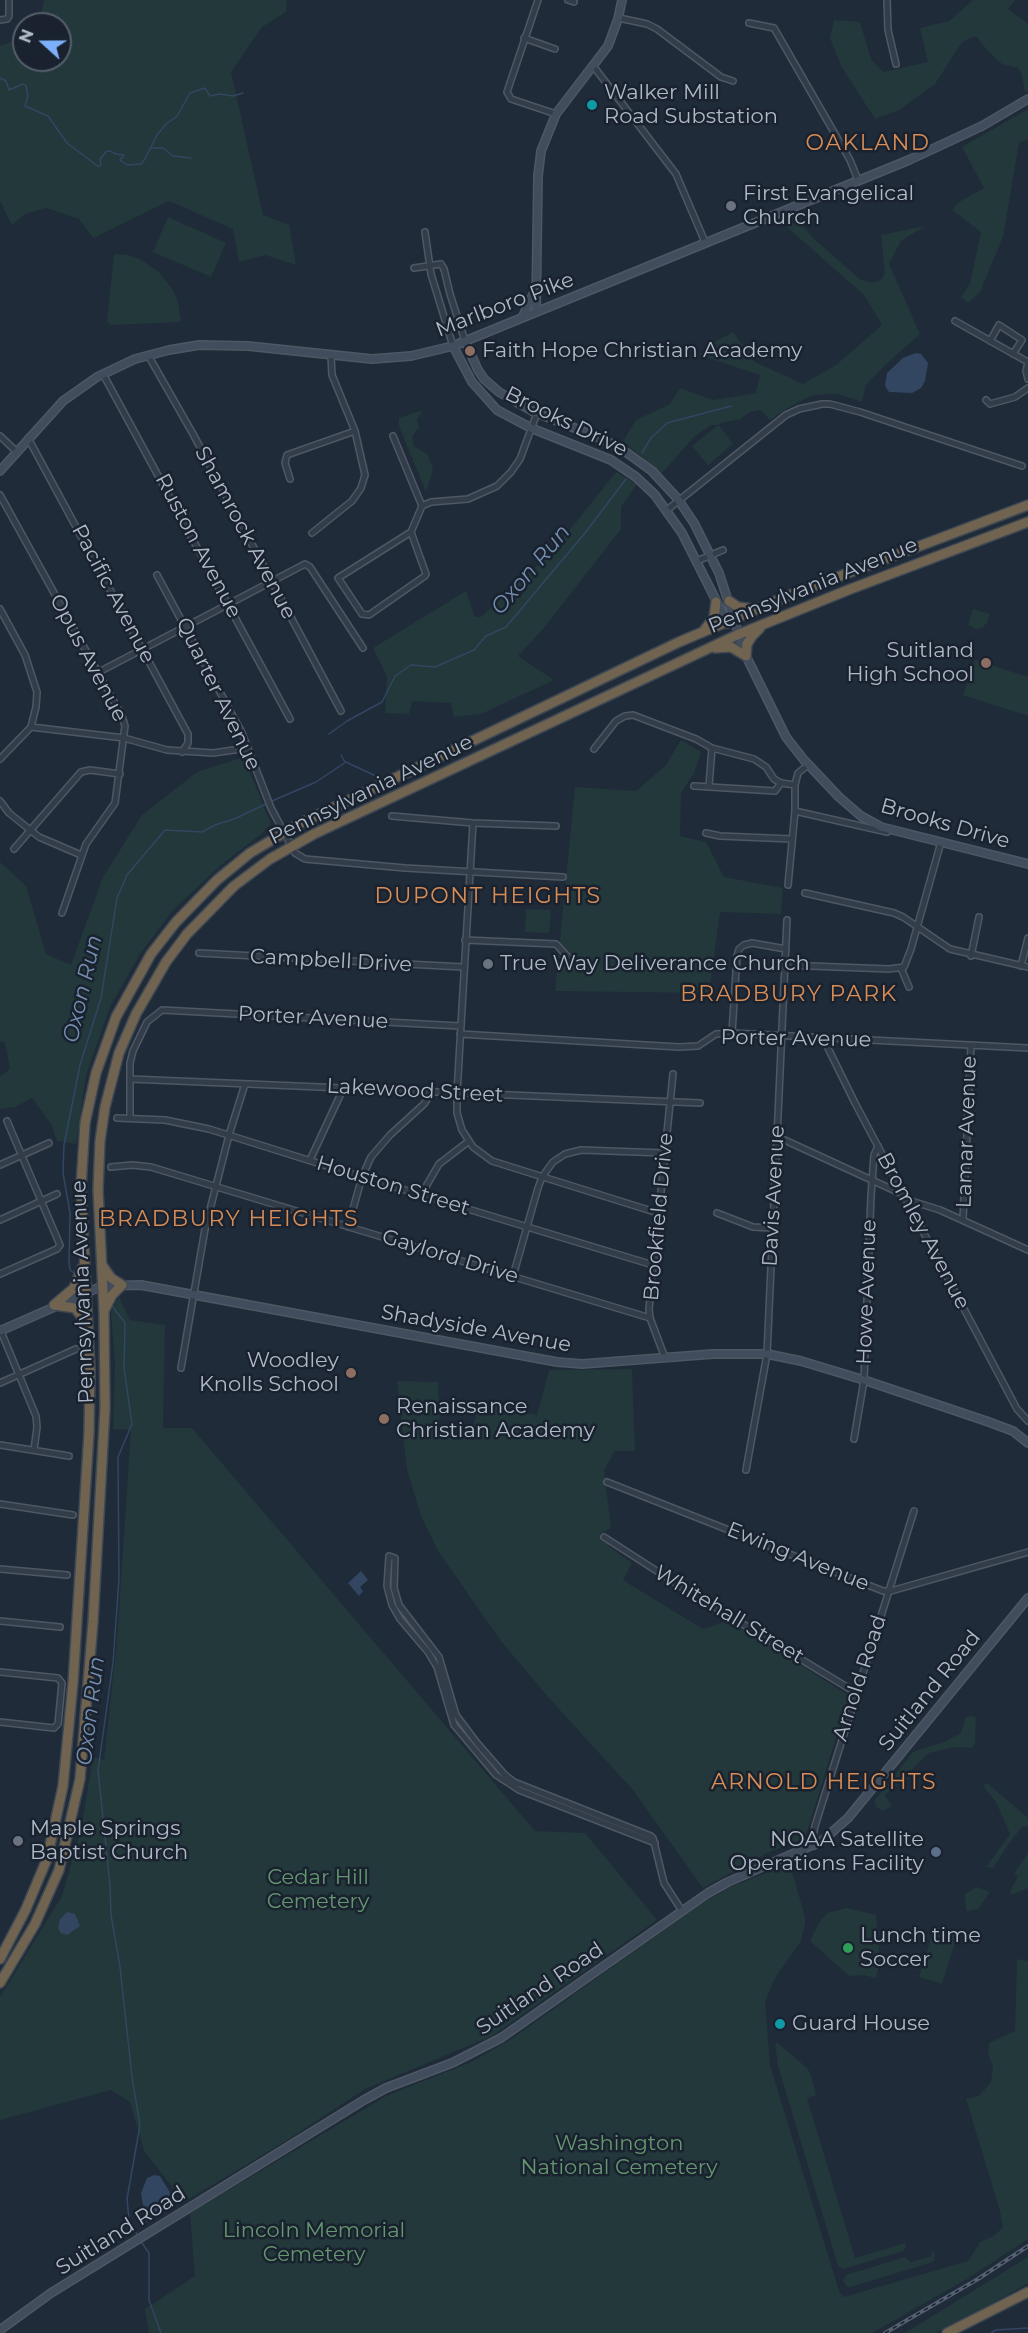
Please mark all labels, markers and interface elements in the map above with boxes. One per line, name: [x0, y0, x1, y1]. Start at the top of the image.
north arrow: [12, 12, 72, 72]
text: N: [15, 27, 38, 46]
place label: Walker Mill Road Substation: [604, 80, 778, 130]
marker: Walker Mill Road Substation: [585, 98, 599, 112]
district label: OAKLAND: [806, 131, 930, 157]
place label: First Evangelical Church: [743, 181, 914, 231]
marker: First Evangelical Church: [724, 199, 738, 213]
street label: Marlboro Pike: [432, 267, 578, 343]
place label: Faith Hope Christian Academy: [482, 338, 802, 364]
marker: Faith Hope Christian Academy: [463, 344, 477, 358]
street label: Brooks Drive: [501, 381, 631, 463]
street label: Shamrock Avenue: [189, 442, 301, 624]
street label: Ruston Avenue: [149, 470, 247, 622]
street label: Pacific Avenue: [66, 520, 160, 668]
water label: Oxon Run: [486, 520, 576, 620]
street label: Pennsylvania Avenue: [705, 532, 921, 640]
street label: Opus Avenue: [44, 590, 132, 726]
street label: Quarter Avenue: [170, 613, 266, 775]
place label: Suitland High School: [846, 638, 974, 688]
marker: Suitland High School: [979, 656, 993, 670]
street label: Pennsylvania Avenue: [265, 730, 477, 850]
street label: Brooks Drive: [877, 794, 1013, 854]
district label: DUPONT HEIGHTS: [374, 884, 602, 910]
water label: Oxon Run: [58, 933, 108, 1045]
street label: Campbell Drive: [249, 944, 413, 978]
place label: True Way Deliverance Church: [500, 951, 810, 977]
marker: True Way Deliverance Church: [481, 957, 495, 971]
district label: BRADBURY PARK: [680, 982, 898, 1008]
street label: Porter Avenue: [237, 1001, 389, 1035]
street label: Porter Avenue: [720, 1025, 872, 1053]
street label: Lamar Avenue: [952, 1055, 982, 1209]
street label: Lakewood Street: [326, 1074, 504, 1108]
street label: Davis Avenue: [758, 1125, 790, 1267]
street label: Brookfield Drive: [639, 1132, 679, 1302]
street label: Bromley Avenue: [871, 1148, 975, 1314]
street label: Houston Street: [313, 1151, 473, 1221]
street label: Pennsylvania Avenue: [67, 1180, 99, 1404]
district label: BRADBURY HEIGHTS: [99, 1207, 359, 1233]
street label: Howe Avenue: [852, 1219, 882, 1365]
street label: Gaylord Drive: [379, 1224, 521, 1290]
street label: Shadyside Avenue: [379, 1300, 573, 1358]
place label: Woodley Knolls School: [199, 1348, 339, 1398]
marker: Woodley Knolls School: [344, 1366, 358, 1380]
place label: Renaissance Christian Academy: [396, 1394, 595, 1444]
marker: Renaissance Christian Academy: [377, 1412, 391, 1426]
street label: Ewing Avenue: [723, 1517, 873, 1597]
street label: Whitehall Street: [650, 1560, 808, 1670]
street label: Arnold Road: [828, 1612, 892, 1744]
street label: Suitland Road: [874, 1626, 986, 1756]
water label: Oxon Run: [71, 1655, 111, 1767]
district label: ARNOLD HEIGHTS: [711, 1770, 937, 1796]
place label: Maple Springs Baptist Church: [30, 1816, 188, 1866]
place label: NOAA Satellite Operations Facility: [729, 1827, 924, 1877]
marker: Maple Springs Baptist Church: [11, 1834, 25, 1848]
marker: NOAA Satellite Operations Facility: [929, 1845, 943, 1859]
park label: Cedar Hill Cemetery: [267, 1865, 369, 1915]
place label: Lunch time Soccer: [860, 1923, 981, 1973]
street label: Suitland Road: [472, 1937, 608, 2041]
marker: Lunch time Soccer: [841, 1941, 855, 1955]
place label: Guard House: [792, 2011, 930, 2037]
marker: Guard House: [773, 2017, 787, 2031]
park label: Washington National Cemetery: [520, 2131, 718, 2181]
street label: Suitland Road: [52, 2181, 190, 2281]
park label: Lincoln Memorial Cemetery: [223, 2218, 405, 2268]

